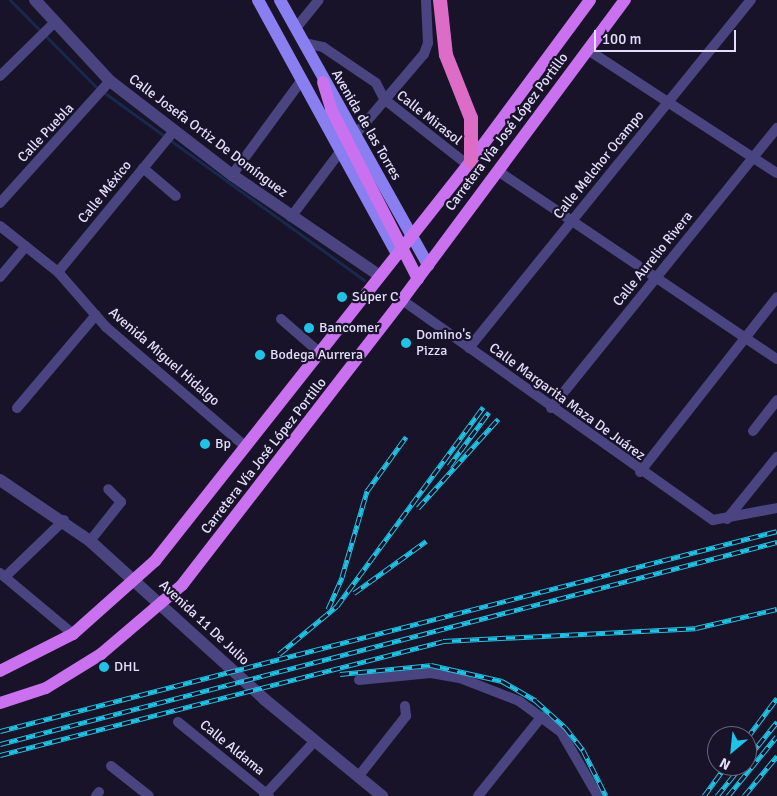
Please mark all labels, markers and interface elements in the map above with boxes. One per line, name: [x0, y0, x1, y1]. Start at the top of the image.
scale bar: [597, 20, 740, 52]
text: 100 m: [602, 30, 642, 48]
street label: Carretera Vía José López Portillo: [442, 50, 572, 214]
street label: Avenida de las Torres: [328, 67, 404, 183]
street label: Calle Josefa Ortiz De Domínguez: [125, 71, 291, 201]
street label: Calle Mirasol: [393, 87, 465, 149]
street label: Calle Puebla: [14, 100, 78, 166]
street label: Calle Melchor Ocampo: [550, 108, 648, 222]
street label: Calle México: [75, 157, 135, 227]
street label: Calle Aurelio Rivera: [610, 208, 696, 310]
place label: Súper C: [352, 289, 399, 305]
marker: Súper C: [336, 291, 348, 303]
street label: Avenida Miguel Hidalgo: [105, 304, 223, 410]
place label: Bancomer: [319, 320, 379, 336]
marker: Bancomer: [303, 322, 315, 334]
place label: Domino's Pizza: [416, 327, 471, 360]
marker: Domino's Pizza: [400, 337, 412, 349]
street label: Calle Margarita Maza De Juárez: [486, 340, 648, 464]
place label: Bodega Aurrera: [270, 347, 363, 363]
marker: Bodega Aurrera: [254, 349, 266, 361]
street label: Carretera Vía José López Portillo: [198, 375, 330, 537]
place label: Bp: [215, 436, 231, 452]
marker: Bp: [199, 438, 211, 450]
street label: Avenida 11 De Julio: [155, 577, 253, 669]
place label: DHL: [114, 659, 140, 675]
marker: DHL: [98, 661, 110, 673]
street label: Calle Aldama: [196, 717, 268, 779]
north arrow: [707, 726, 757, 776]
text: N: [717, 754, 733, 774]

